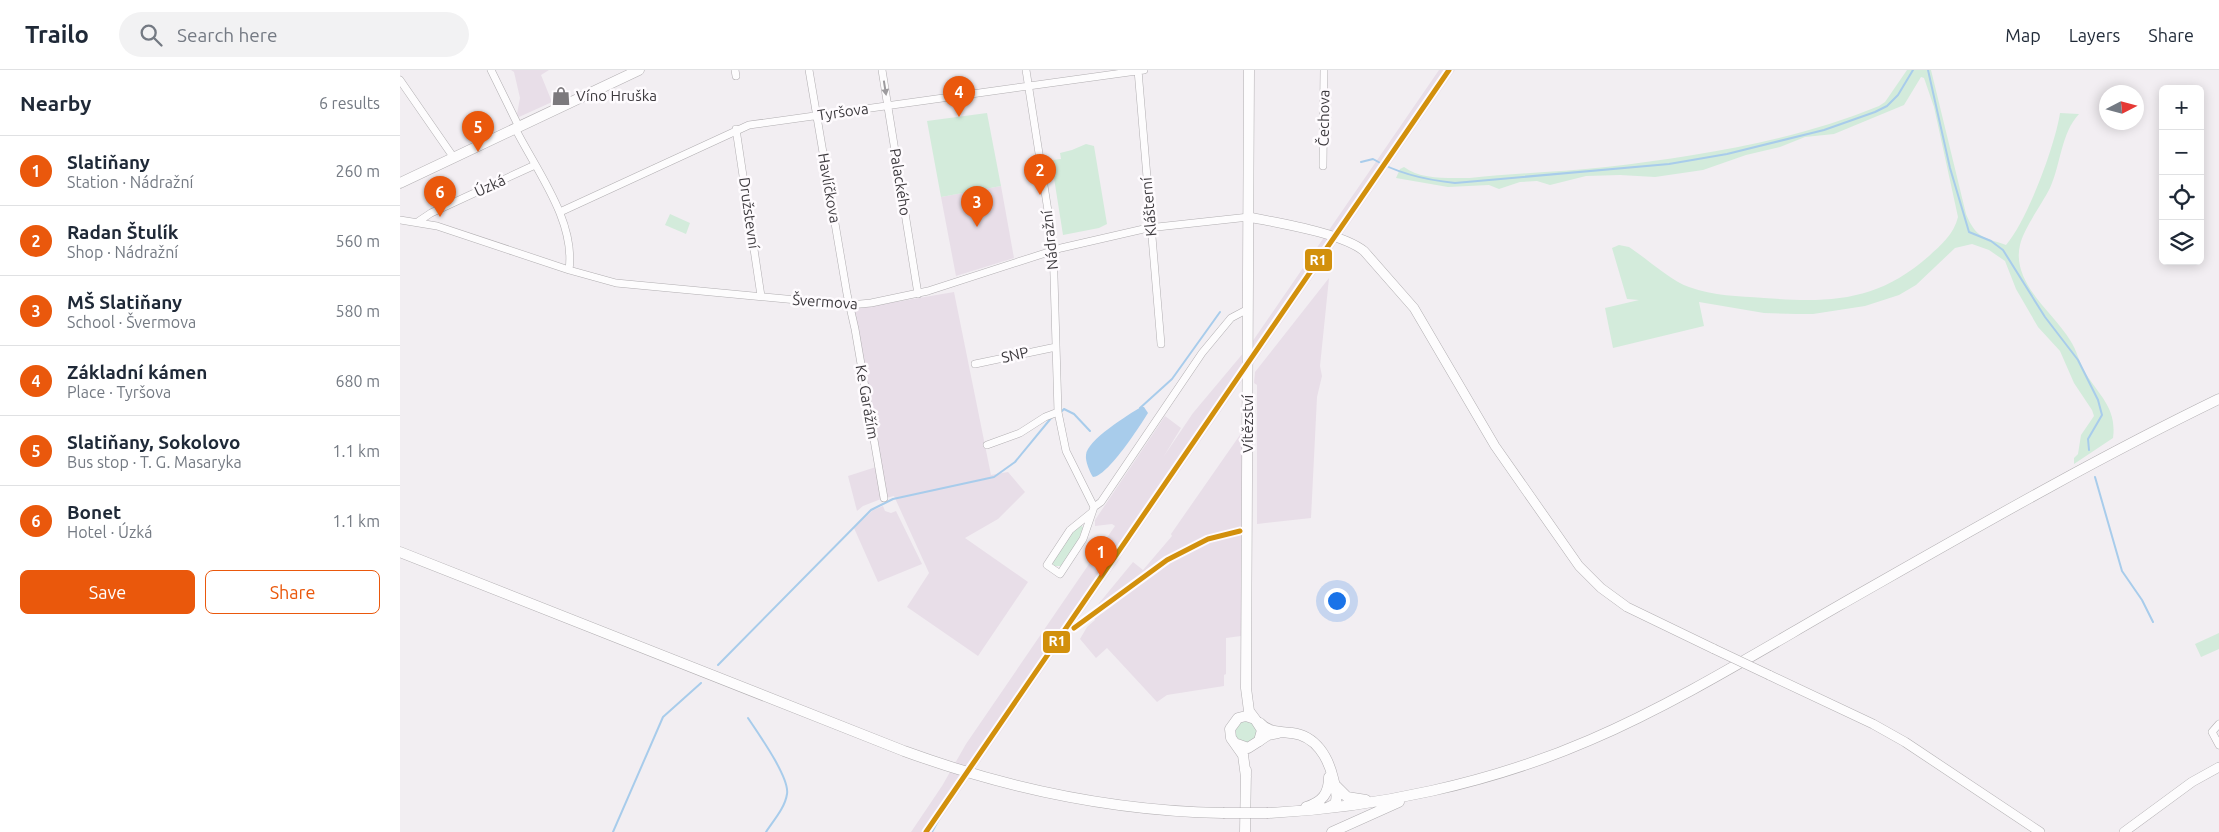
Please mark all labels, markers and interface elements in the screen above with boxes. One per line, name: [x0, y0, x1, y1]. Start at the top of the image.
search box: [119, 12, 469, 57]
text: Trailo: [25, 21, 89, 48]
icon: search: [137, 21, 165, 49]
text: Search here: [177, 24, 278, 46]
text: Map: [2005, 25, 2041, 45]
text: Layers: [2069, 25, 2120, 45]
text: Share: [2148, 25, 2194, 45]
pin: 4: [943, 76, 975, 117]
one-way arrow: [881, 80, 889, 96]
shop icon: Víno Hruška: [550, 85, 572, 107]
north arrow: [2099, 85, 2144, 130]
map controls: [2159, 85, 2204, 265]
button: +: [2159, 85, 2204, 130]
place label: Víno Hruška: [576, 87, 657, 104]
street label: Čechova: [1315, 89, 1332, 147]
text: Nearby: [20, 91, 91, 115]
text: 6 results: [319, 94, 380, 112]
street label: Tyršova: [816, 100, 869, 123]
pin: 5: [462, 111, 494, 152]
button: −: [2159, 130, 2204, 175]
street label: Palackého: [887, 147, 914, 217]
text: Slatiňany: [67, 151, 150, 173]
street label: Havlíčkova: [815, 151, 844, 224]
pin: 2: [1024, 154, 1056, 195]
text: 1: [31, 162, 41, 180]
text: 260 m: [335, 162, 380, 180]
street label: Úzká: [472, 171, 508, 200]
text: Station · Nádražní: [67, 173, 193, 191]
button: locate: [2159, 175, 2204, 220]
pin: 6: [424, 176, 456, 217]
street label: Družstevní: [736, 176, 763, 250]
street label: Klášterní: [1137, 176, 1160, 237]
pin: 3: [961, 186, 993, 227]
street label: Nádražní: [1038, 209, 1061, 271]
button: layers: [2159, 220, 2204, 265]
text: Radan Štulík: [67, 221, 179, 243]
text: 2: [31, 232, 41, 250]
text: 560 m: [335, 232, 380, 250]
text: Shop · Nádražní: [67, 243, 178, 261]
line badge: R1: [1304, 248, 1333, 272]
text: R1: [1309, 252, 1327, 268]
text: MŠ Slatiňany: [67, 291, 182, 313]
street label: Švermova: [792, 291, 858, 312]
text: 3: [31, 302, 41, 320]
text: 580 m: [335, 302, 380, 320]
text: School · Švermova: [67, 313, 196, 331]
street label: SNP: [1000, 343, 1030, 366]
text: Základní kámen: [67, 361, 207, 383]
street label: Ke Garážím: [853, 363, 882, 440]
text: 4: [31, 372, 41, 390]
text: 680 m: [335, 372, 380, 390]
text: Place · Tyršova: [67, 383, 171, 401]
street label: Vítězství: [1239, 395, 1256, 453]
text: Slatiňany, Sokolovo: [67, 431, 240, 453]
text: 5: [31, 442, 41, 460]
text: 1.1 km: [332, 442, 380, 460]
text: Bus stop · T. G. Masaryka: [67, 453, 242, 471]
text: Bonet: [67, 501, 121, 523]
text: 6: [31, 512, 41, 530]
text: 1.1 km: [332, 512, 380, 530]
text: Hotel · Úzká: [67, 523, 153, 541]
pin: 1: [1085, 536, 1117, 577]
button: Save: [20, 570, 195, 614]
button: Share: [205, 570, 380, 614]
your location: [1324, 588, 1350, 614]
line badge: R1: [1042, 630, 1071, 654]
text: R1: [1048, 633, 1066, 649]

